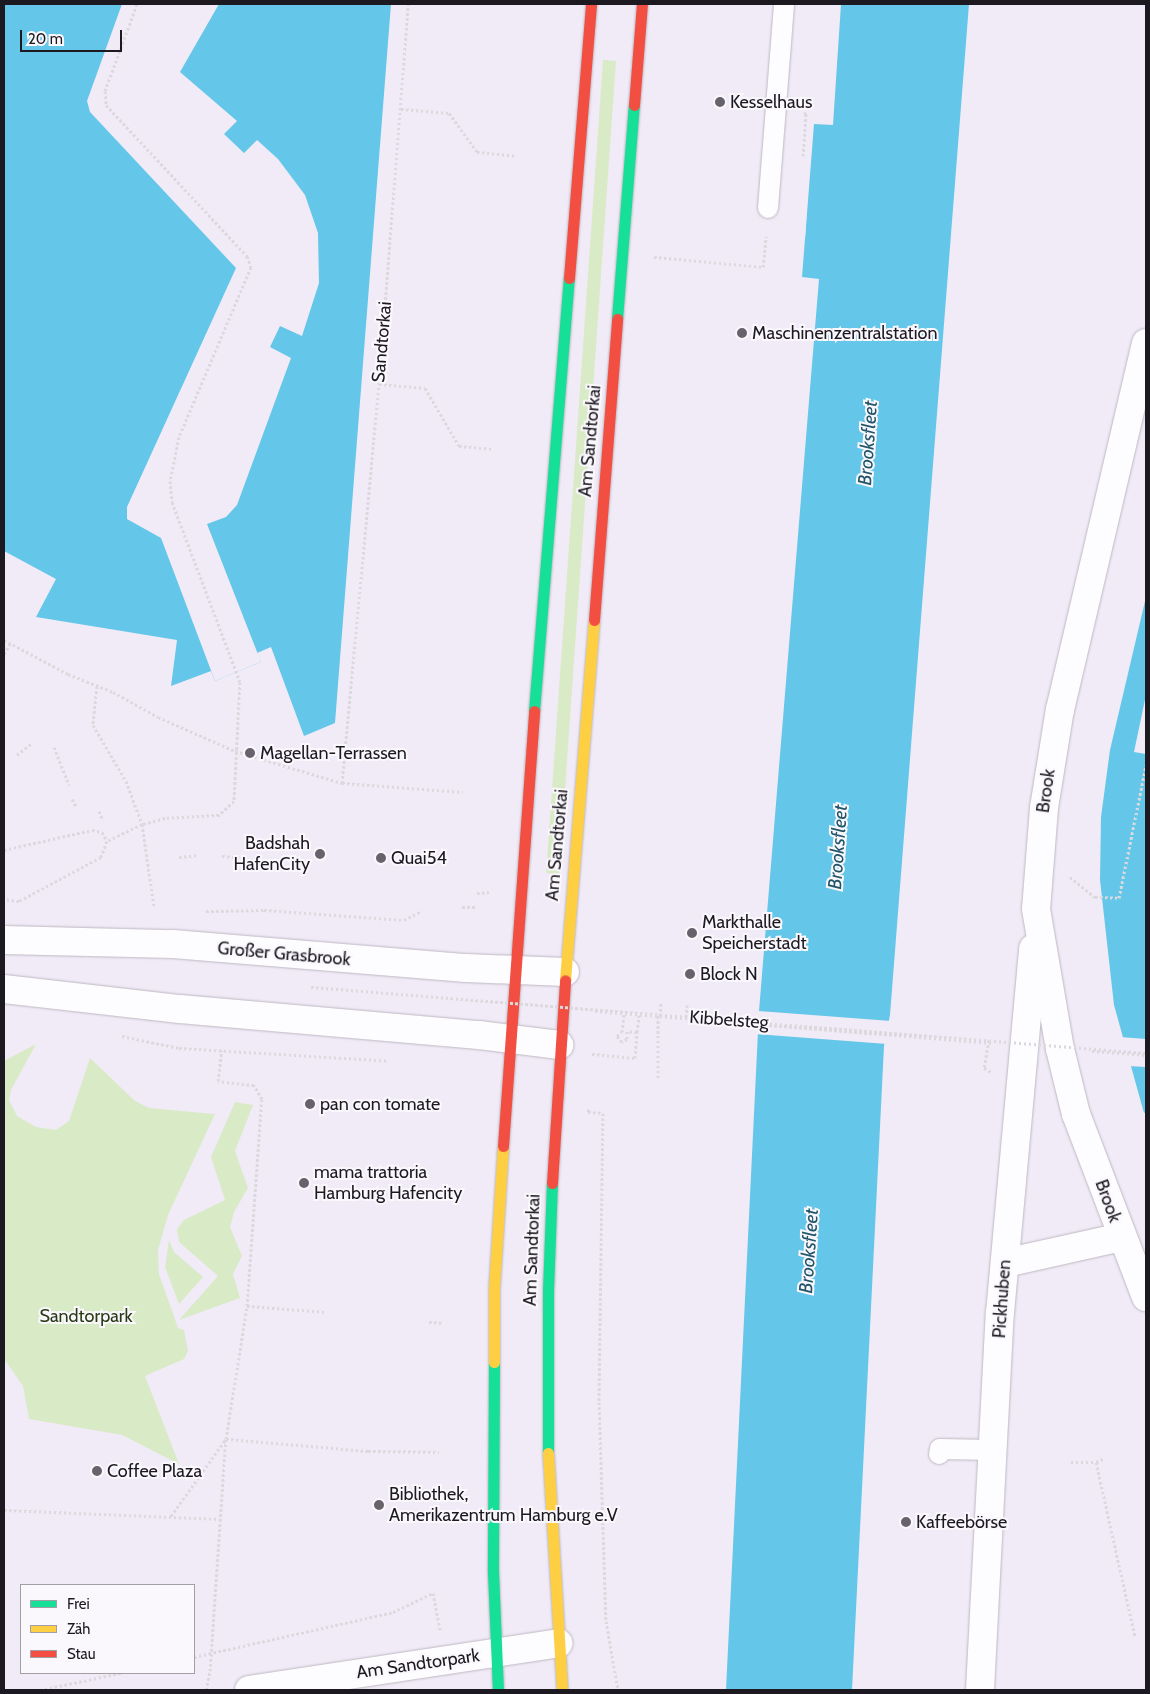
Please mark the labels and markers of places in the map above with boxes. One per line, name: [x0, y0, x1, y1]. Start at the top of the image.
place label: Kesselhaus: [730, 91, 812, 113]
marker: Kesselhaus: [714, 96, 726, 108]
place label: Maschinenzentralstation: [752, 322, 937, 344]
marker: Maschinenzentralstation: [736, 327, 748, 339]
place label: Magellan-Terrassen: [260, 742, 407, 764]
marker: Magellan-Terrassen: [244, 747, 256, 759]
place label: Badshah HafenCity: [233, 833, 310, 876]
place label: Quai54: [391, 847, 447, 869]
marker: Badshah HafenCity: [314, 848, 326, 860]
marker: Quai54: [375, 852, 387, 864]
place label: Markthalle Speicherstadt: [702, 912, 807, 954]
marker: Markthalle Speicherstadt: [686, 927, 698, 939]
place label: Block N: [700, 963, 758, 985]
marker: Block N: [684, 968, 696, 980]
place label: pan con tomate: [320, 1093, 440, 1115]
marker: pan con tomate: [304, 1098, 316, 1110]
place label: mama trattoria Hamburg Hafencity: [314, 1162, 462, 1204]
marker: mama trattoria Hamburg Hafencity: [298, 1177, 310, 1189]
place label: Coffee Plaza: [107, 1460, 202, 1482]
marker: Coffee Plaza: [91, 1465, 103, 1477]
place label: Bibliothek, Amerikazentrum Hamburg e.V: [389, 1484, 618, 1526]
marker: Bibliothek, Amerikazentrum Hamburg e.V: [373, 1499, 385, 1511]
place label: Kaffeebörse: [916, 1511, 1007, 1533]
marker: Kaffeebörse: [900, 1516, 912, 1528]

